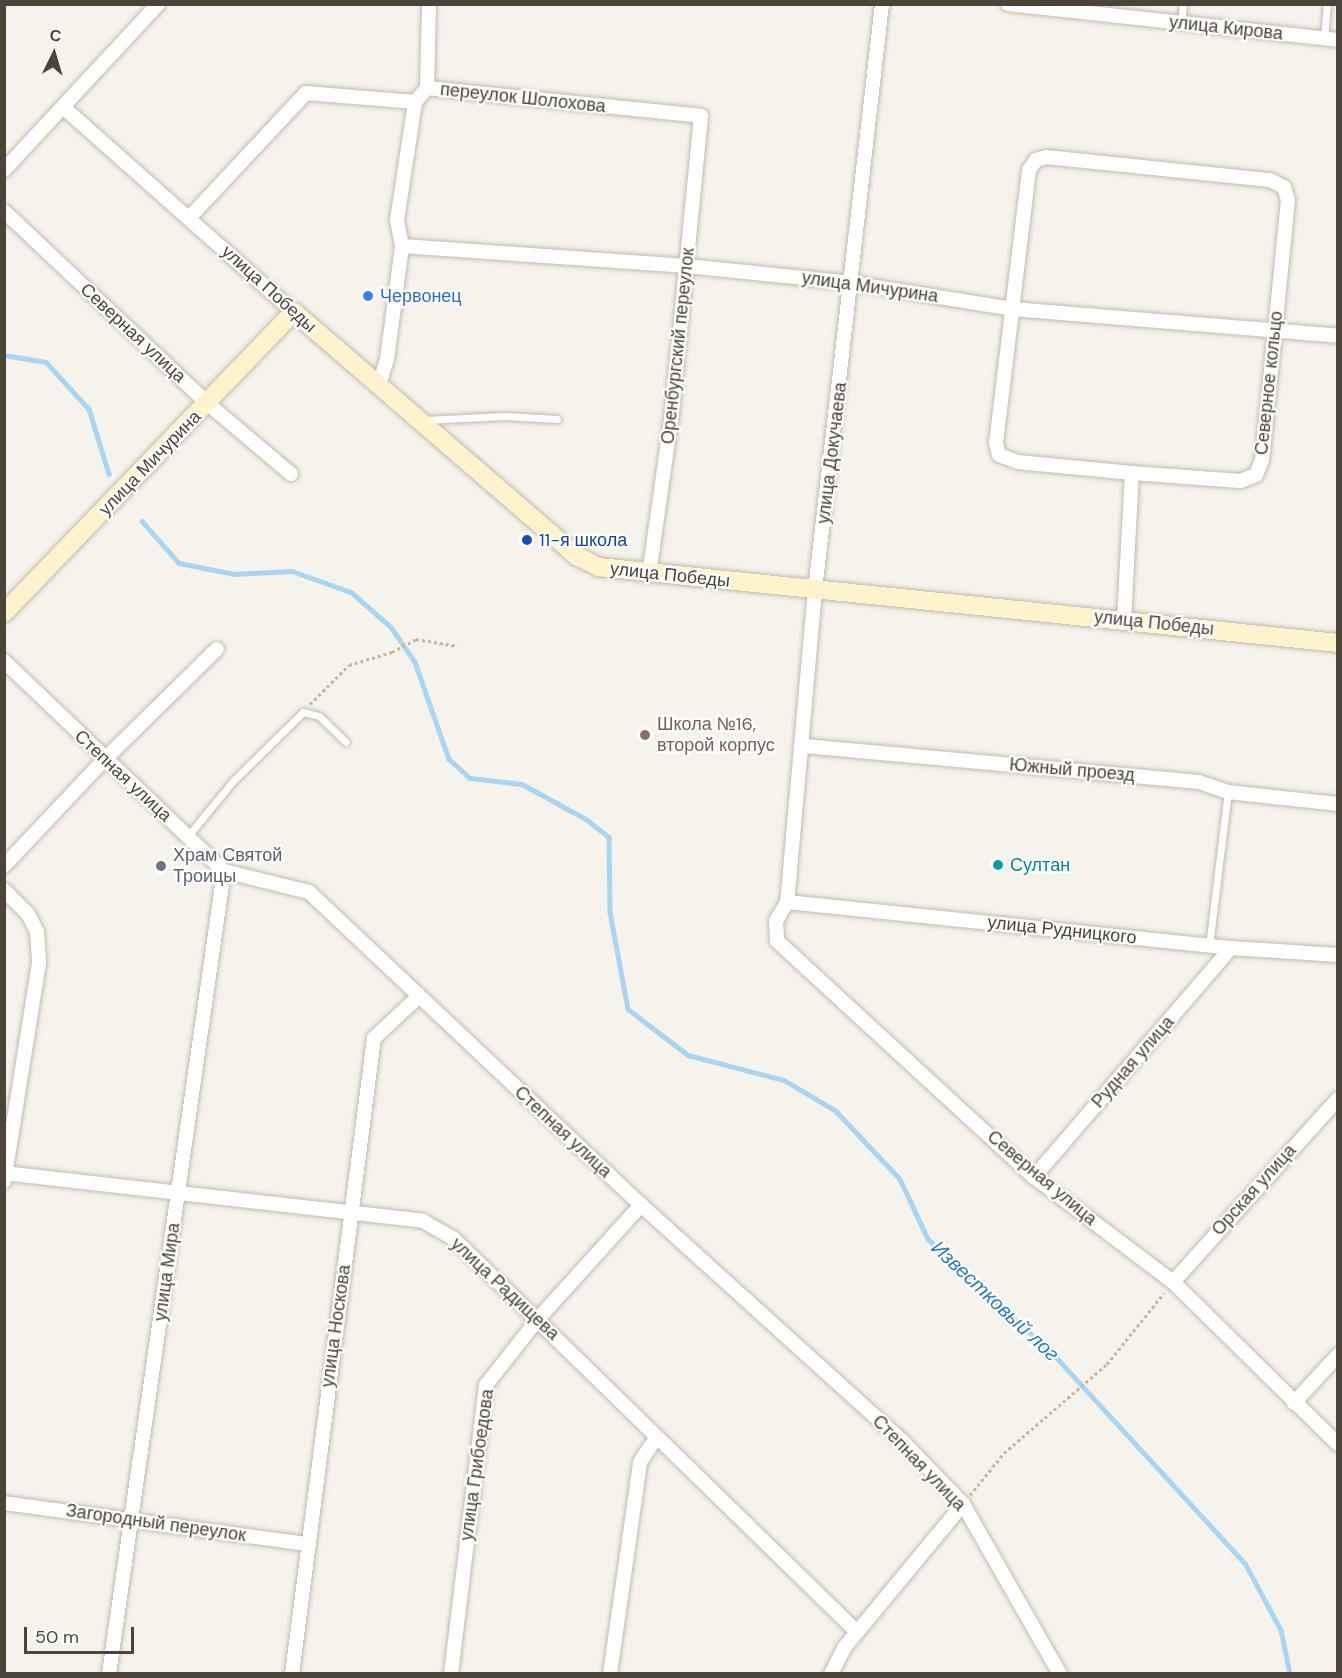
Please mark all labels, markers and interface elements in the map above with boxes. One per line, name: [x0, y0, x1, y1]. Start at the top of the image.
street label: улица Кирова: [1168, 11, 1284, 45]
north arrow: [24, 24, 84, 84]
text: С: [49, 25, 62, 47]
street label: переулок Шолохова: [439, 79, 607, 117]
street label: улица Победы: [217, 241, 321, 337]
street label: Оренбургский переулок: [657, 247, 699, 445]
street label: улица Мичурина: [800, 267, 940, 307]
street label: Северная улица: [76, 279, 190, 387]
place label: Червонец: [380, 285, 462, 307]
marker: Червонец: [361, 289, 375, 303]
street label: Северное кольцо: [1251, 310, 1287, 456]
street label: улица Докучаева: [813, 381, 851, 525]
street label: улица Мичурина: [94, 406, 206, 520]
place label: 11-я школа: [539, 529, 627, 551]
marker: 11-я школа: [520, 533, 534, 547]
street label: улица Победы: [609, 558, 731, 592]
street label: улица Победы: [1093, 606, 1215, 640]
place label: Школа №16, второй корпус: [657, 714, 775, 756]
street label: Степная улица: [70, 726, 176, 826]
marker: Школа №16, второй корпус: [638, 728, 652, 742]
street label: Южный проезд: [1008, 754, 1136, 786]
place label: Храм Святой Троицы: [173, 845, 282, 888]
place label: Султан: [1010, 854, 1070, 876]
marker: Султан: [991, 858, 1005, 872]
marker: Храм Святой Троицы: [154, 859, 168, 873]
street label: улица Рудницкого: [986, 911, 1138, 949]
street label: Рудная улица: [1087, 1012, 1179, 1112]
street label: Степная улица: [510, 1082, 616, 1182]
street label: Северная улица: [983, 1126, 1101, 1230]
street label: Орская улица: [1207, 1140, 1301, 1240]
street label: улица Мира: [149, 1221, 185, 1323]
street label: улица Радищева: [446, 1233, 564, 1345]
water label: Известковый лог: [926, 1236, 1064, 1366]
street label: улица Носкова: [317, 1263, 355, 1389]
street label: улица Грибоедова: [456, 1388, 498, 1542]
street label: Степная улица: [868, 1411, 970, 1515]
street label: Загородный переулок: [65, 1500, 247, 1546]
scale bar: [27, 1615, 136, 1653]
text: 50 m: [35, 1625, 79, 1649]

